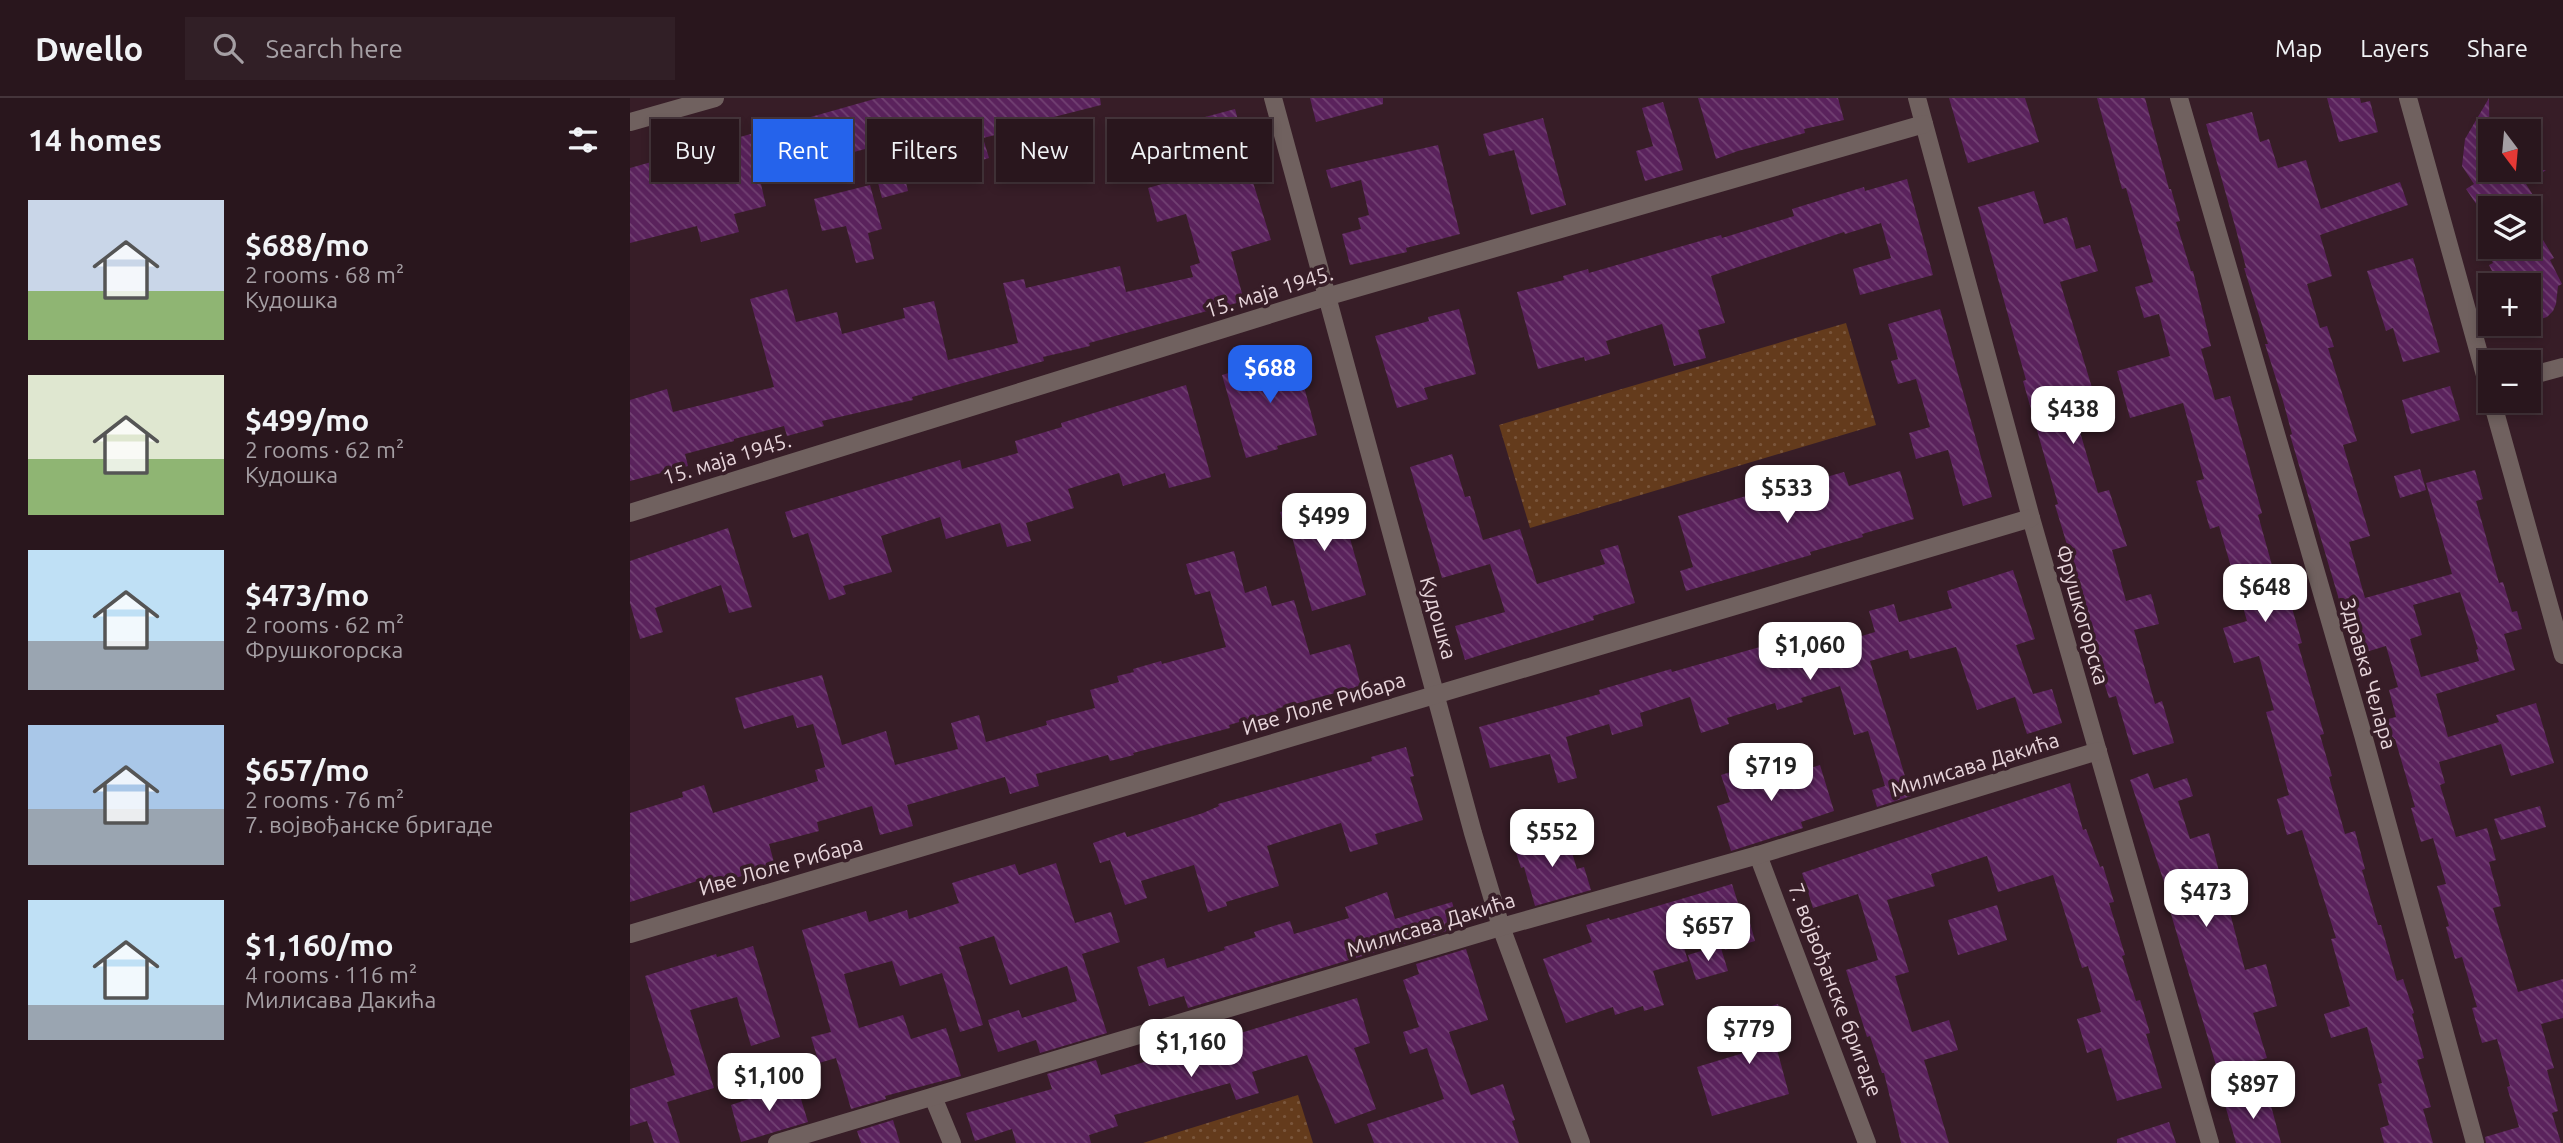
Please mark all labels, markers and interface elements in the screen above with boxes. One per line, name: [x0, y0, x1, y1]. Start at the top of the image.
search box: [185, 17, 675, 80]
icon: search: [209, 29, 247, 67]
text: Dwello: [35, 30, 143, 67]
text: Search here: [265, 34, 403, 63]
text: Map: [2275, 35, 2322, 62]
text: Layers: [2360, 35, 2429, 62]
text: Share: [2467, 35, 2528, 62]
chip: Buy: [651, 119, 739, 182]
chip: Rent: [753, 119, 853, 182]
chip: Filters: [867, 119, 982, 182]
chip: New: [996, 119, 1093, 182]
chip: Apartment: [1107, 119, 1272, 182]
north arrow: [2478, 119, 2541, 182]
map controls: [2478, 119, 2541, 413]
icon: filters: [564, 121, 602, 159]
text: 14 homes: [28, 123, 162, 157]
button: layers: [2478, 196, 2541, 259]
icon: home: [84, 228, 168, 312]
text: $688/mo: [245, 228, 369, 262]
street label: 15. маја 1945.: [1202, 260, 1336, 322]
text: 2 rooms · 68 m²: [245, 262, 404, 287]
button: +: [2478, 273, 2541, 336]
text: Кудошка: [245, 287, 338, 312]
pin: $688: [1229, 345, 1311, 405]
button: −: [2478, 350, 2541, 413]
text: $688: [1244, 355, 1296, 380]
pin: $438: [2032, 386, 2114, 446]
text: $438: [2047, 396, 2099, 421]
icon: home: [84, 403, 168, 487]
text: $499/mo: [245, 403, 369, 437]
street label: 15. маја 1945.: [660, 427, 794, 489]
text: 2 rooms · 62 m²: [245, 437, 404, 462]
text: Кудошка: [245, 462, 338, 487]
pin: $533: [1746, 466, 1828, 525]
text: $533: [1761, 475, 1813, 500]
pin: $499: [1283, 494, 1365, 553]
text: $499: [1298, 503, 1350, 528]
street label: Фрушкогорска: [2051, 542, 2114, 688]
pin: $648: [2224, 564, 2306, 624]
street label: Кудошка: [1416, 574, 1462, 662]
text: $648: [2239, 574, 2291, 599]
icon: home: [84, 578, 168, 662]
text: $473/mo: [245, 578, 369, 612]
street label: Здравка Челара: [2336, 595, 2402, 752]
text: 2 rooms · 62 m²: [245, 612, 404, 637]
pin: $1,060: [1753, 622, 1867, 682]
text: $1,060: [1775, 632, 1845, 657]
text: Фрушкогорска: [245, 637, 403, 662]
street label: Иве Лоле Рибара: [1239, 667, 1408, 739]
street label: Милисава Дакића: [1888, 727, 2062, 801]
pin: $719: [1730, 744, 1812, 803]
icon: home: [84, 753, 168, 837]
text: $657/mo: [245, 753, 369, 787]
text: $719: [1745, 753, 1797, 778]
text: 2 rooms · 76 m²: [245, 787, 404, 812]
pin: $552: [1511, 810, 1593, 869]
text: 7. војвођанске бригаде: [245, 812, 493, 837]
text: $552: [1526, 819, 1578, 844]
street label: Иве Лоле Рибара: [696, 830, 866, 900]
pin: $473: [2165, 870, 2247, 929]
text: $473: [2180, 879, 2232, 904]
street label: 7. војвођанске бригаде: [1784, 880, 1888, 1100]
street label: Милисава Дакића: [1344, 887, 1518, 961]
pin: $657: [1667, 904, 1749, 963]
text: $657: [1682, 913, 1734, 938]
icon: home: [84, 928, 168, 1012]
text: $1,160/mo: [245, 928, 394, 962]
text: 4 rooms · 116 m²: [245, 962, 417, 987]
text: Милисава Дакића: [245, 987, 436, 1012]
pin: $779: [1708, 1006, 1790, 1066]
text: $779: [1723, 1016, 1775, 1041]
pin: $1,160: [1134, 1020, 1248, 1079]
text: $1,160: [1156, 1029, 1226, 1054]
pin: $1,100: [712, 1054, 826, 1113]
pin: $897: [2212, 1062, 2294, 1121]
text: $1,100: [734, 1063, 804, 1088]
text: $897: [2227, 1071, 2279, 1096]

